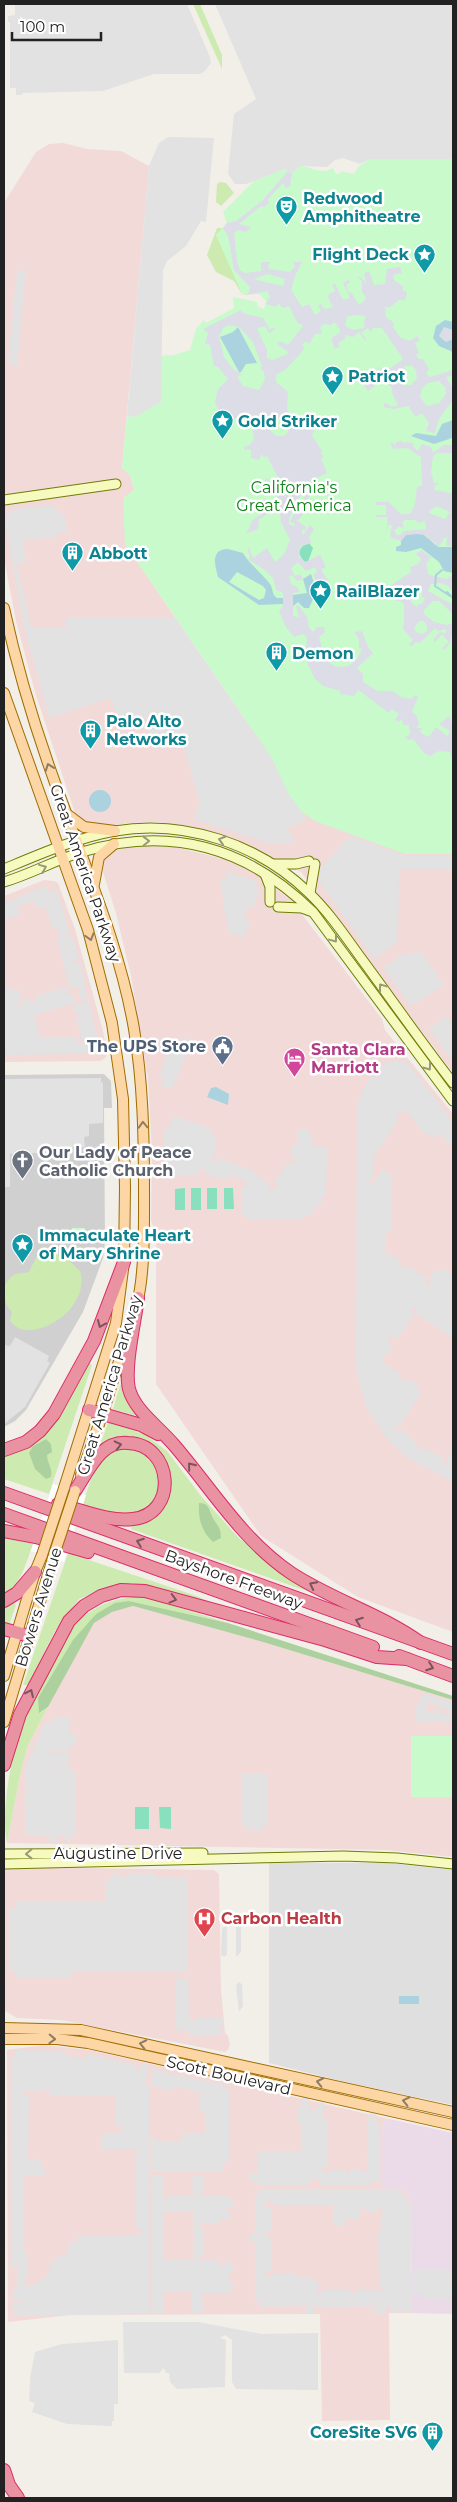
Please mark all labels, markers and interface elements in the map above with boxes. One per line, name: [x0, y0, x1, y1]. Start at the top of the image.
scale bar: [12, 10, 101, 42]
text: 100 m: [20, 17, 65, 36]
place label: Redwood Amphitheatre: [302, 189, 421, 226]
theatre icon: Redwood Amphitheatre: [275, 195, 299, 226]
place icon: Flight Deck: [413, 242, 437, 273]
place label: Flight Deck: [312, 245, 410, 264]
place icon: Patriot: [320, 364, 344, 395]
place label: Patriot: [348, 367, 405, 386]
place icon: Gold Striker: [210, 409, 234, 440]
place label: Gold Striker: [238, 412, 337, 431]
park label: California's Great America: [236, 478, 352, 515]
building icon: Abbott: [61, 541, 85, 572]
place label: Abbott: [88, 544, 148, 563]
place icon: RailBlazer: [308, 579, 332, 610]
place label: RailBlazer: [336, 582, 420, 601]
building icon: Demon: [264, 641, 288, 672]
place label: Demon: [292, 644, 354, 663]
place label: Palo Alto Networks: [106, 712, 187, 749]
building icon: Palo Alto Networks: [78, 718, 102, 749]
one-way arrow: [45, 763, 55, 771]
street label: Great America Parkway: [46, 782, 125, 965]
one-way arrow: [142, 836, 150, 846]
one-way arrow: [218, 836, 226, 846]
one-way arrow: [38, 863, 47, 874]
one-way arrow: [85, 933, 95, 941]
one-way arrow: [328, 933, 336, 942]
one-way arrow: [380, 984, 388, 993]
public building icon: The UPS Store: [210, 1034, 234, 1065]
place label: The UPS Store: [87, 1037, 206, 1056]
place label: Santa Clara Marriott: [311, 1040, 406, 1077]
hotel icon: Santa Clara Marriott: [283, 1046, 307, 1077]
one-way arrow: [422, 1061, 431, 1071]
one-way arrow: [138, 1121, 148, 1128]
place label: Our Lady of Peace Catholic Church: [39, 1143, 192, 1180]
church icon: Our Lady of Peace Catholic Church: [11, 1149, 35, 1180]
place label: Immaculate Heart of Mary Shrine: [39, 1226, 191, 1263]
place icon: Immaculate Heart of Mary Shrine: [11, 1232, 35, 1263]
street label: Great America Parkway: [73, 1293, 146, 1477]
one-way arrow: [97, 1319, 108, 1328]
one-way arrow: [114, 1440, 123, 1451]
one-way arrow: [188, 1463, 196, 1472]
one-way arrow: [136, 1538, 145, 1548]
street label: Bowers Avenue: [11, 1545, 66, 1669]
street label: Bayshore Freeway: [162, 1546, 306, 1613]
one-way arrow: [309, 1581, 318, 1591]
one-way arrow: [169, 1593, 178, 1604]
one-way arrow: [355, 1616, 364, 1626]
one-way arrow: [425, 1662, 434, 1672]
one-way arrow: [24, 1689, 34, 1698]
street label: Augustine Drive: [54, 1844, 182, 1863]
one-way arrow: [24, 1848, 32, 1859]
hospital icon: Carbon Health: [193, 1906, 217, 1937]
place label: Carbon Health: [221, 1909, 342, 1928]
one-way arrow: [49, 2034, 57, 2044]
one-way arrow: [138, 2039, 147, 2050]
street label: Scott Boulevard: [165, 2052, 293, 2099]
one-way arrow: [315, 2077, 324, 2088]
one-way arrow: [401, 2096, 410, 2107]
building icon: CoreSite SV6: [421, 2420, 445, 2451]
place label: CoreSite SV6: [310, 2423, 417, 2442]

